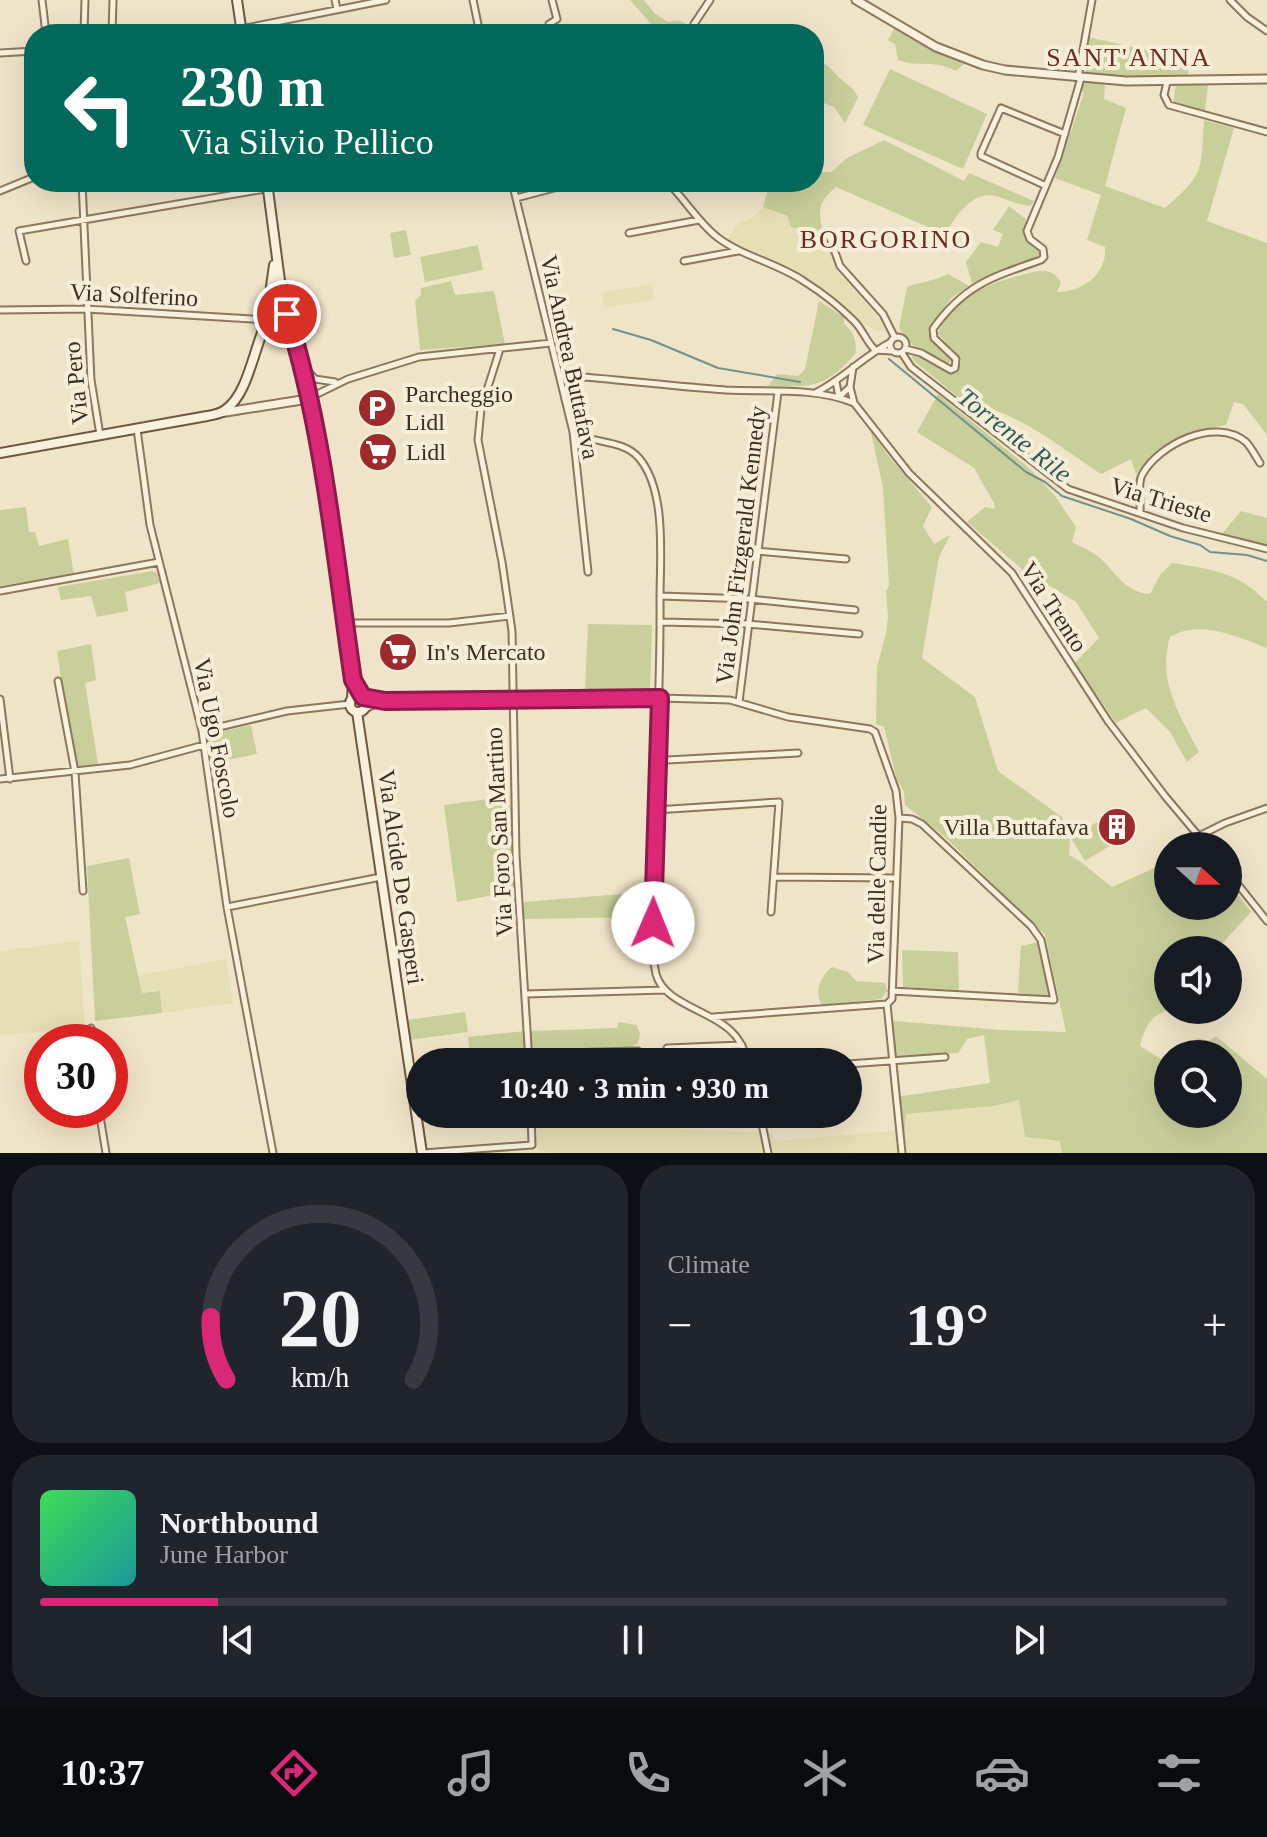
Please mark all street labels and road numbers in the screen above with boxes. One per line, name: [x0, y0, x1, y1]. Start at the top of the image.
street label: Via Andrea Buttafava: [536, 253, 604, 462]
street label: Via Solferino: [69, 279, 199, 311]
street label: Via Pero: [59, 340, 93, 426]
street label: Via John Fitzgerald Kennedy: [711, 404, 771, 686]
street label: Via Trieste: [1107, 472, 1215, 528]
street label: Via Trento: [1015, 557, 1093, 657]
street label: Via Ugo Foscolo: [189, 656, 245, 820]
street label: Via Foro San Martino: [481, 727, 517, 937]
street label: Via Alcide De Gasperi: [373, 768, 429, 986]
street label: Via delle Candie: [863, 804, 891, 964]

